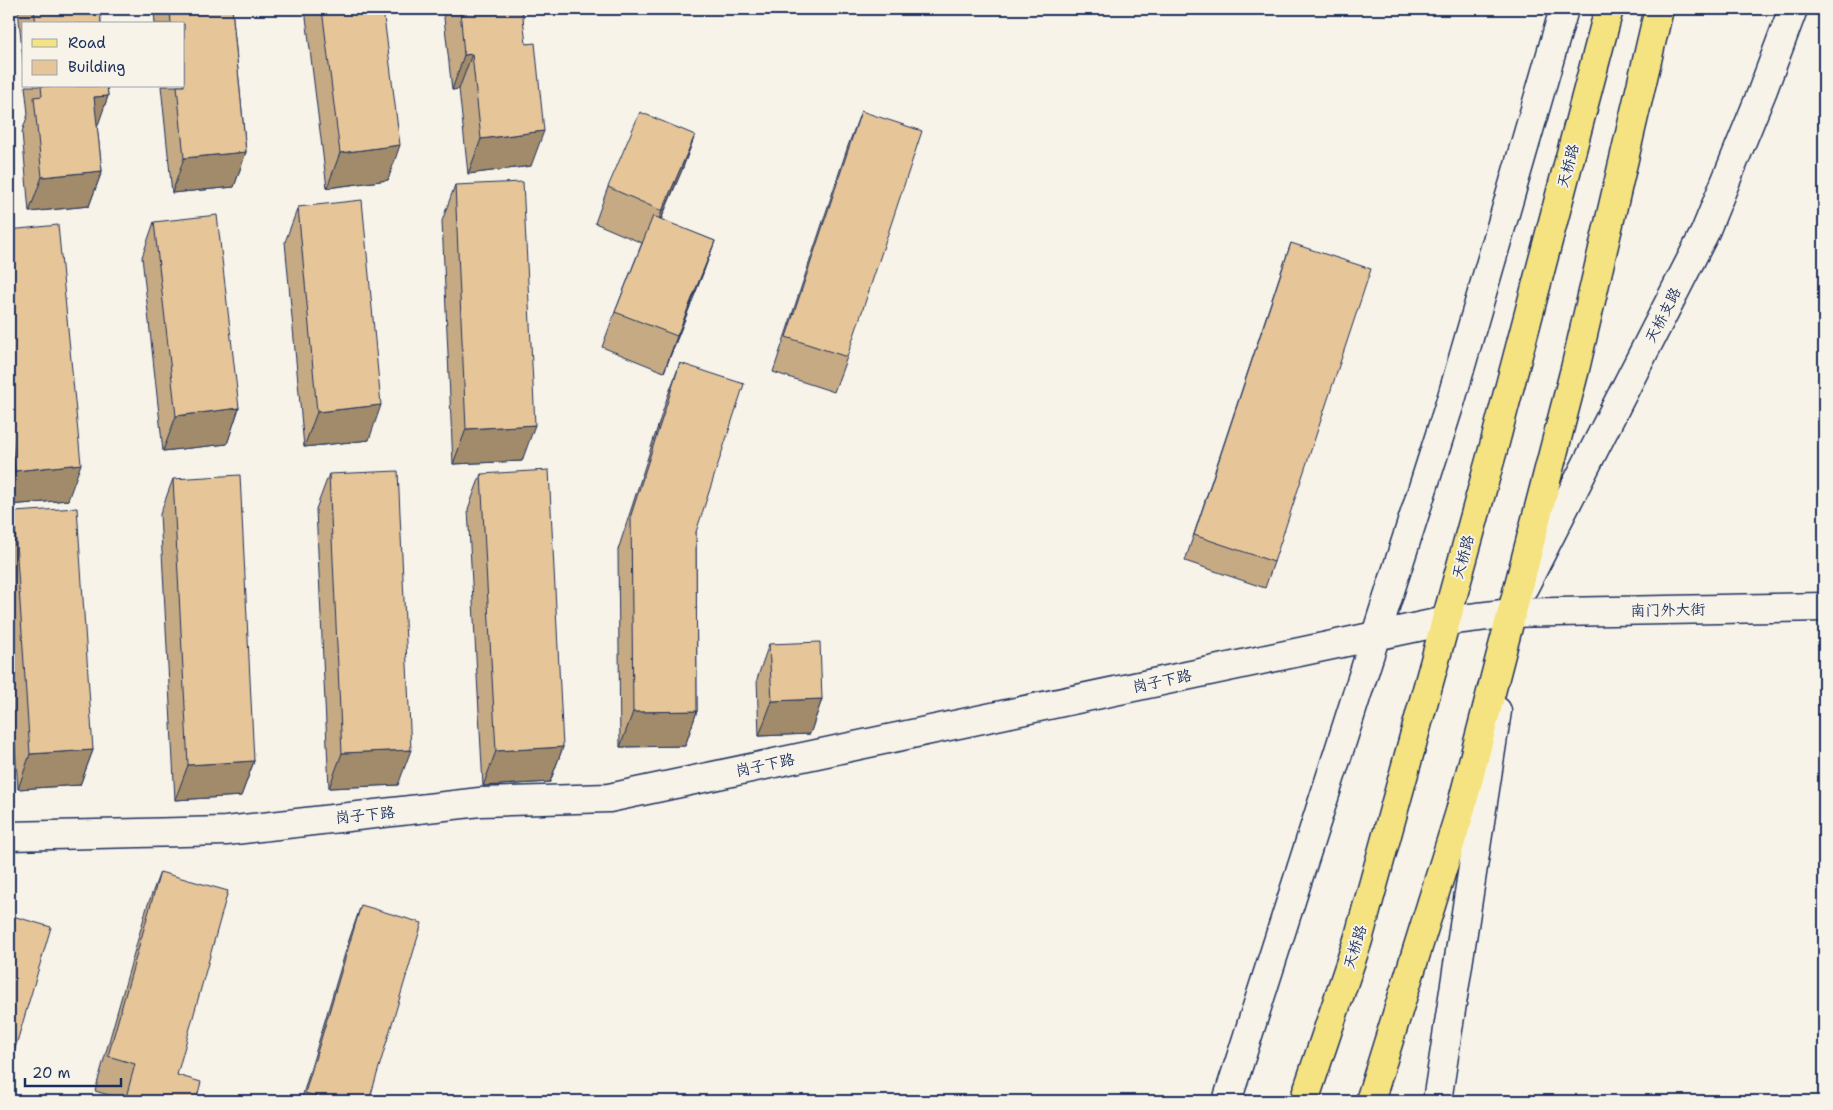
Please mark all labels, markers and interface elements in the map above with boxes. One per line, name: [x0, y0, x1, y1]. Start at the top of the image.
legend: [22, 22, 185, 88]
text: Road: [68, 33, 106, 53]
text: Building: [68, 57, 125, 77]
street label: 天桥路: [1553, 142, 1583, 190]
street label: 天桥支路: [1640, 284, 1686, 346]
street label: 天桥路: [1448, 533, 1478, 581]
street label: 南门外大街: [1630, 599, 1706, 621]
street label: 岗子下路: [1131, 665, 1193, 697]
street label: 岗子下路: [734, 749, 796, 781]
street label: 岗子下路: [334, 802, 396, 828]
street label: 天桥路: [1339, 923, 1371, 971]
scale bar: [25, 1055, 121, 1087]
text: 20 m: [32, 1063, 71, 1083]

